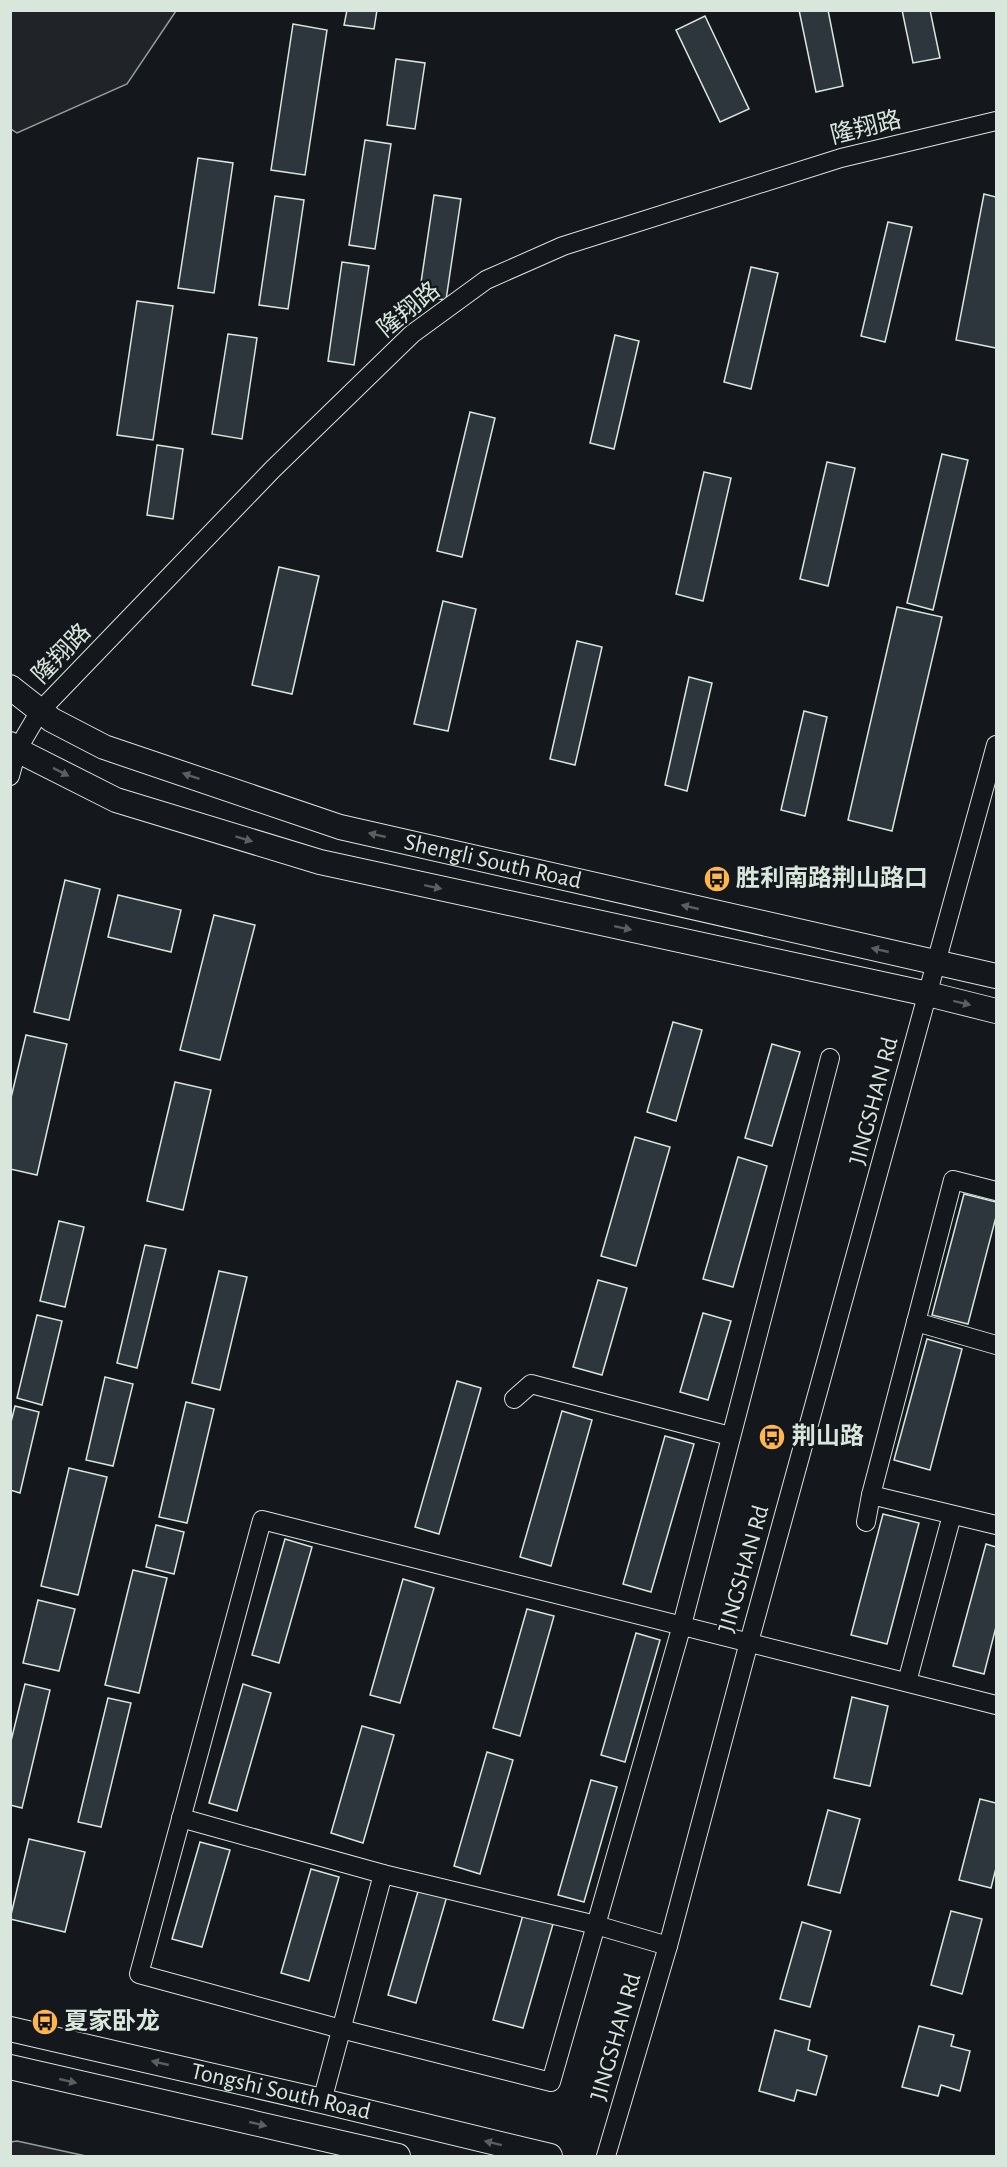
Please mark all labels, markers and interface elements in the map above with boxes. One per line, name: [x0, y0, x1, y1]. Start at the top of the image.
street label: 隆翔路: [828, 106, 904, 148]
street label: 隆翔路: [372, 276, 445, 342]
street label: 隆翔路: [27, 618, 96, 688]
one-way arrow: [53, 768, 70, 777]
one-way arrow: [182, 771, 200, 781]
one-way arrow: [367, 830, 386, 839]
street label: Shengli South Road: [402, 830, 584, 894]
one-way arrow: [235, 835, 253, 844]
bus stop icon: 胜利南路荆山路口: [702, 864, 732, 894]
place label: 胜利南路荆山路口: [736, 865, 928, 891]
one-way arrow: [424, 883, 443, 892]
one-way arrow: [680, 901, 699, 911]
one-way arrow: [614, 924, 633, 933]
one-way arrow: [870, 945, 889, 954]
one-way arrow: [953, 998, 972, 1008]
street label: JINGSHAN Rd: [845, 1035, 903, 1167]
bus stop icon: 荆山路: [757, 1422, 787, 1452]
place label: 荆山路: [792, 1423, 864, 1449]
street label: JINGSHAN Rd: [714, 1503, 774, 1635]
street label: JINGSHAN Rd: [586, 1971, 646, 2103]
bus stop icon: 夏家卧龙: [30, 2007, 60, 2037]
place label: 夏家卧龙: [64, 2008, 160, 2034]
one-way arrow: [151, 2058, 169, 2068]
street label: Tongshi South Road: [189, 2059, 373, 2124]
one-way arrow: [58, 2076, 77, 2086]
one-way arrow: [248, 2120, 267, 2130]
one-way arrow: [484, 2137, 502, 2147]

